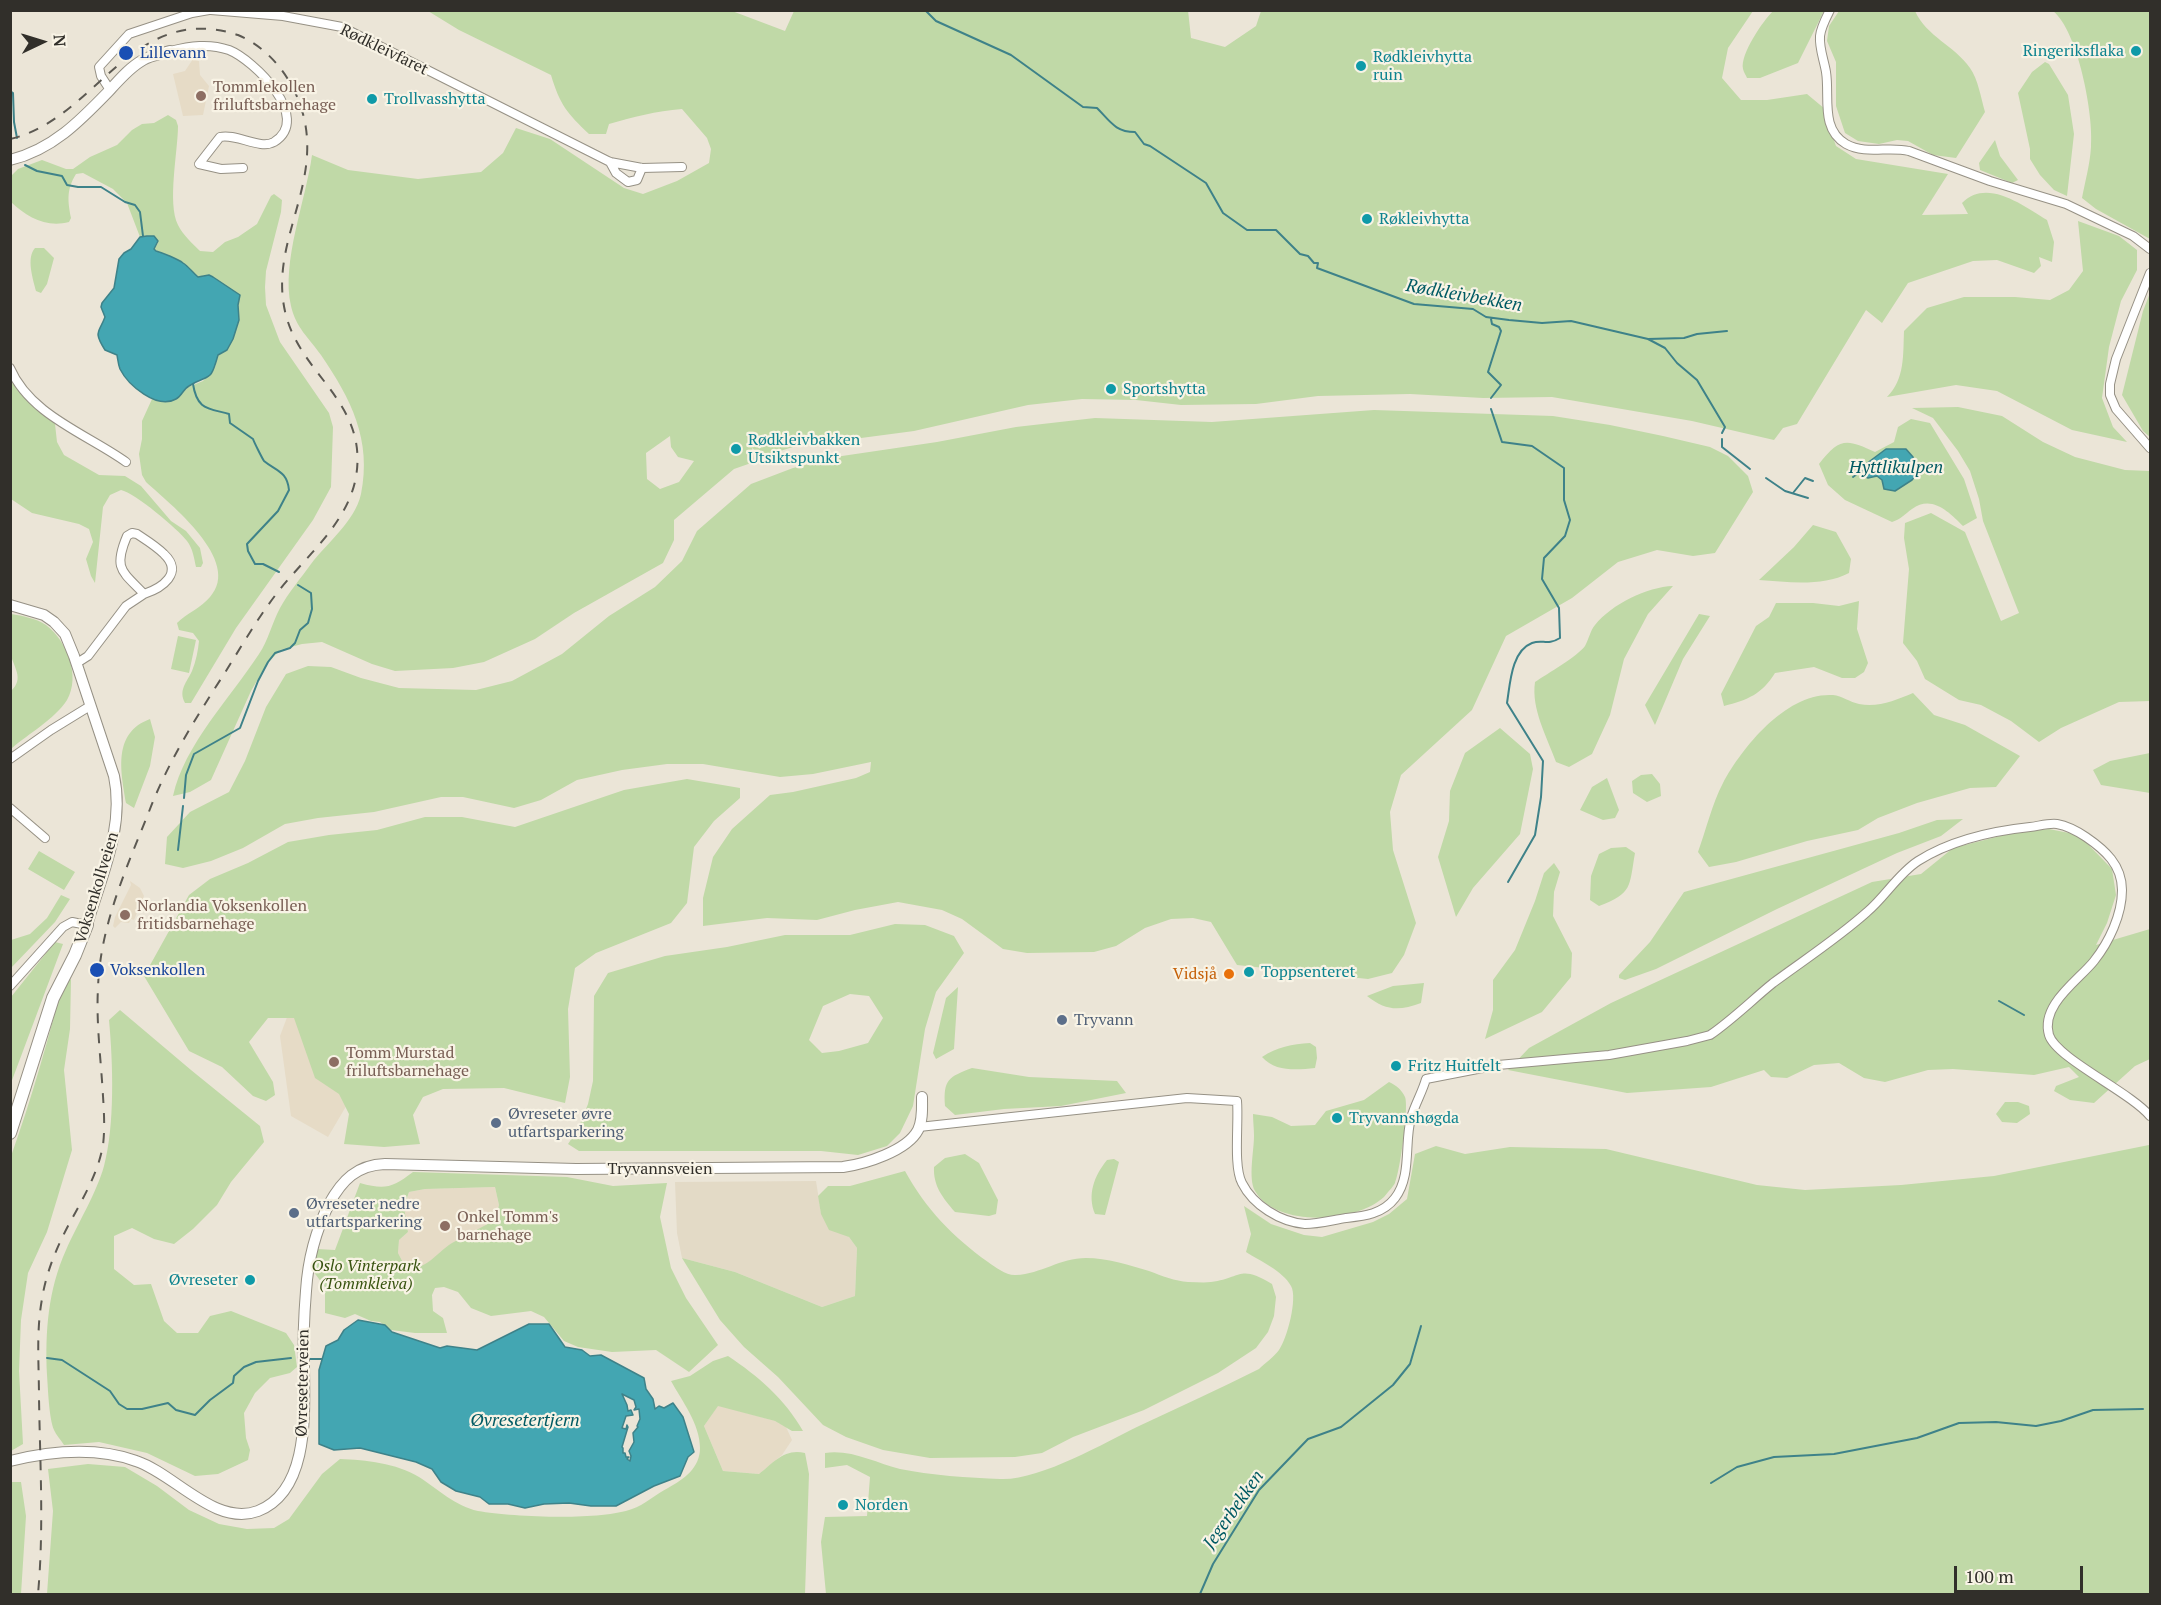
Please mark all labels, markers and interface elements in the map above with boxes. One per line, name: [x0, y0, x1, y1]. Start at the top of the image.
north arrow: [12, 12, 72, 72]
street label: Rødkleivfaret: [337, 20, 431, 80]
text: N: [49, 34, 71, 48]
place label: Ringeriksflaka: [2023, 41, 2124, 61]
place label: Lillevann: [140, 43, 206, 63]
marker: Lillevann: [117, 44, 135, 62]
marker: Ringeriksflaka: [2129, 44, 2143, 58]
place label: Rødkleivhytta ruin: [1373, 47, 1472, 85]
marker: Rødkleivhytta ruin: [1354, 59, 1368, 73]
place label: Tommlekollen friluftsbarnehage: [213, 77, 336, 115]
marker: Tommlekollen friluftsbarnehage: [194, 89, 208, 103]
place label: Trollvasshytta: [384, 89, 486, 109]
marker: Trollvasshytta: [365, 92, 379, 106]
place label: Røkleivhytta: [1379, 209, 1469, 229]
marker: Røkleivhytta: [1360, 212, 1374, 226]
water label: Rødkleivbekken: [1404, 275, 1524, 317]
place label: Sportshytta: [1123, 379, 1206, 399]
marker: Sportshytta: [1104, 382, 1118, 396]
place label: Rødkleivbakken Utsiktspunkt: [748, 430, 860, 468]
marker: Rødkleivbakken Utsiktspunkt: [729, 442, 743, 456]
water label: Hyttlikulpen: [1849, 457, 1943, 479]
street label: Voksenkollveien: [71, 830, 123, 946]
place label: Norlandia Voksenkollen fritidsbarnehage: [137, 896, 307, 934]
marker: Norlandia Voksenkollen fritidsbarnehage: [118, 908, 132, 922]
place label: Voksenkollen: [110, 960, 205, 980]
marker: Voksenkollen: [88, 961, 106, 979]
place label: Toppsenteret: [1261, 962, 1355, 982]
place label: Vidsjå: [1173, 964, 1217, 984]
marker: Toppsenteret: [1242, 965, 1256, 979]
marker: Vidsjå: [1222, 967, 1236, 981]
place label: Tryvann: [1074, 1010, 1134, 1030]
marker: Tryvann: [1055, 1013, 1069, 1027]
place label: Tomm Murstad friluftsbarnehage: [346, 1043, 469, 1081]
marker: Tomm Murstad friluftsbarnehage: [327, 1055, 341, 1069]
place label: Fritz Huitfelt: [1408, 1056, 1501, 1076]
marker: Fritz Huitfelt: [1389, 1059, 1403, 1073]
place label: Øvreseter øvre utfartsparkering: [508, 1104, 624, 1142]
place label: Tryvannshøgda: [1349, 1108, 1459, 1128]
marker: Tryvannshøgda: [1330, 1111, 1344, 1125]
marker: Øvreseter øvre utfartsparkering: [489, 1116, 503, 1130]
street label: Tryvannsveien: [608, 1159, 712, 1179]
place label: Øvreseter nedre utfartsparkering: [306, 1194, 422, 1232]
marker: Øvreseter nedre utfartsparkering: [287, 1206, 301, 1220]
place label: Onkel Tomm's barnehage: [457, 1207, 559, 1245]
marker: Onkel Tomm's barnehage: [438, 1219, 452, 1233]
park label: Oslo Vinterpark (Tommkleiva): [311, 1256, 421, 1294]
place label: Øvreseter: [169, 1270, 238, 1290]
marker: Øvreseter: [243, 1273, 257, 1287]
street label: Øvreseterveien: [292, 1329, 314, 1437]
water label: Øvresetertjern: [470, 1410, 580, 1432]
water label: Jegerbekken: [1199, 1467, 1269, 1553]
place label: Norden: [855, 1495, 908, 1515]
marker: Norden: [836, 1498, 850, 1512]
scale bar: [1957, 1554, 2086, 1592]
text: 100 m: [1965, 1564, 2014, 1588]

